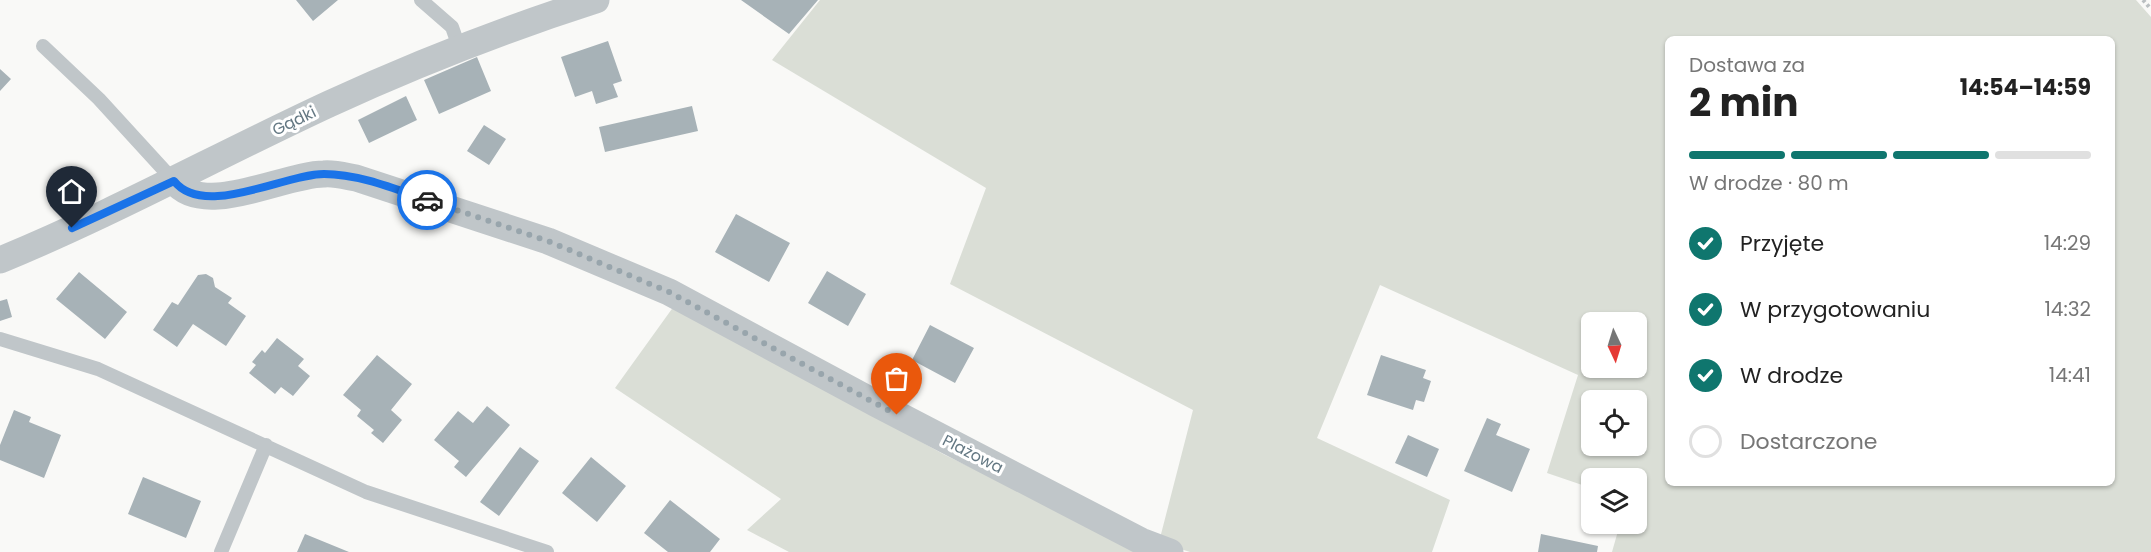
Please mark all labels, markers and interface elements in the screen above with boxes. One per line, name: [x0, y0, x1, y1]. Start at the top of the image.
text: Dostawa za: [1689, 51, 1805, 79]
text: 14:54–14:59: [1960, 72, 2091, 103]
text: 2 min: [1689, 75, 1799, 130]
street label: Gądki: [268, 101, 320, 141]
pin: [46, 166, 97, 228]
text: W drodze · 80 m: [1689, 169, 1849, 197]
courier: [397, 170, 457, 230]
icon: home: [55, 175, 88, 208]
icon: car: [411, 184, 444, 217]
icon: check: [1689, 227, 1722, 260]
text: Przyjęte: [1740, 228, 1824, 259]
text: 14:29: [2044, 229, 2091, 257]
icon: check: [1689, 293, 1722, 326]
text: W przygotowaniu: [1740, 294, 1930, 325]
text: 14:32: [2044, 295, 2091, 323]
north arrow: [1581, 312, 1647, 378]
map controls: [1581, 312, 1647, 534]
pin: [871, 353, 922, 415]
icon: check: [1689, 359, 1722, 392]
text: W drodze: [1740, 360, 1843, 391]
text: 14:41: [2049, 361, 2091, 389]
icon: bag: [880, 362, 913, 395]
button: locate: [1581, 390, 1647, 456]
text: Dostarczone: [1740, 426, 1877, 457]
street label: Plażowa: [939, 429, 1007, 479]
button: layers: [1581, 468, 1647, 534]

